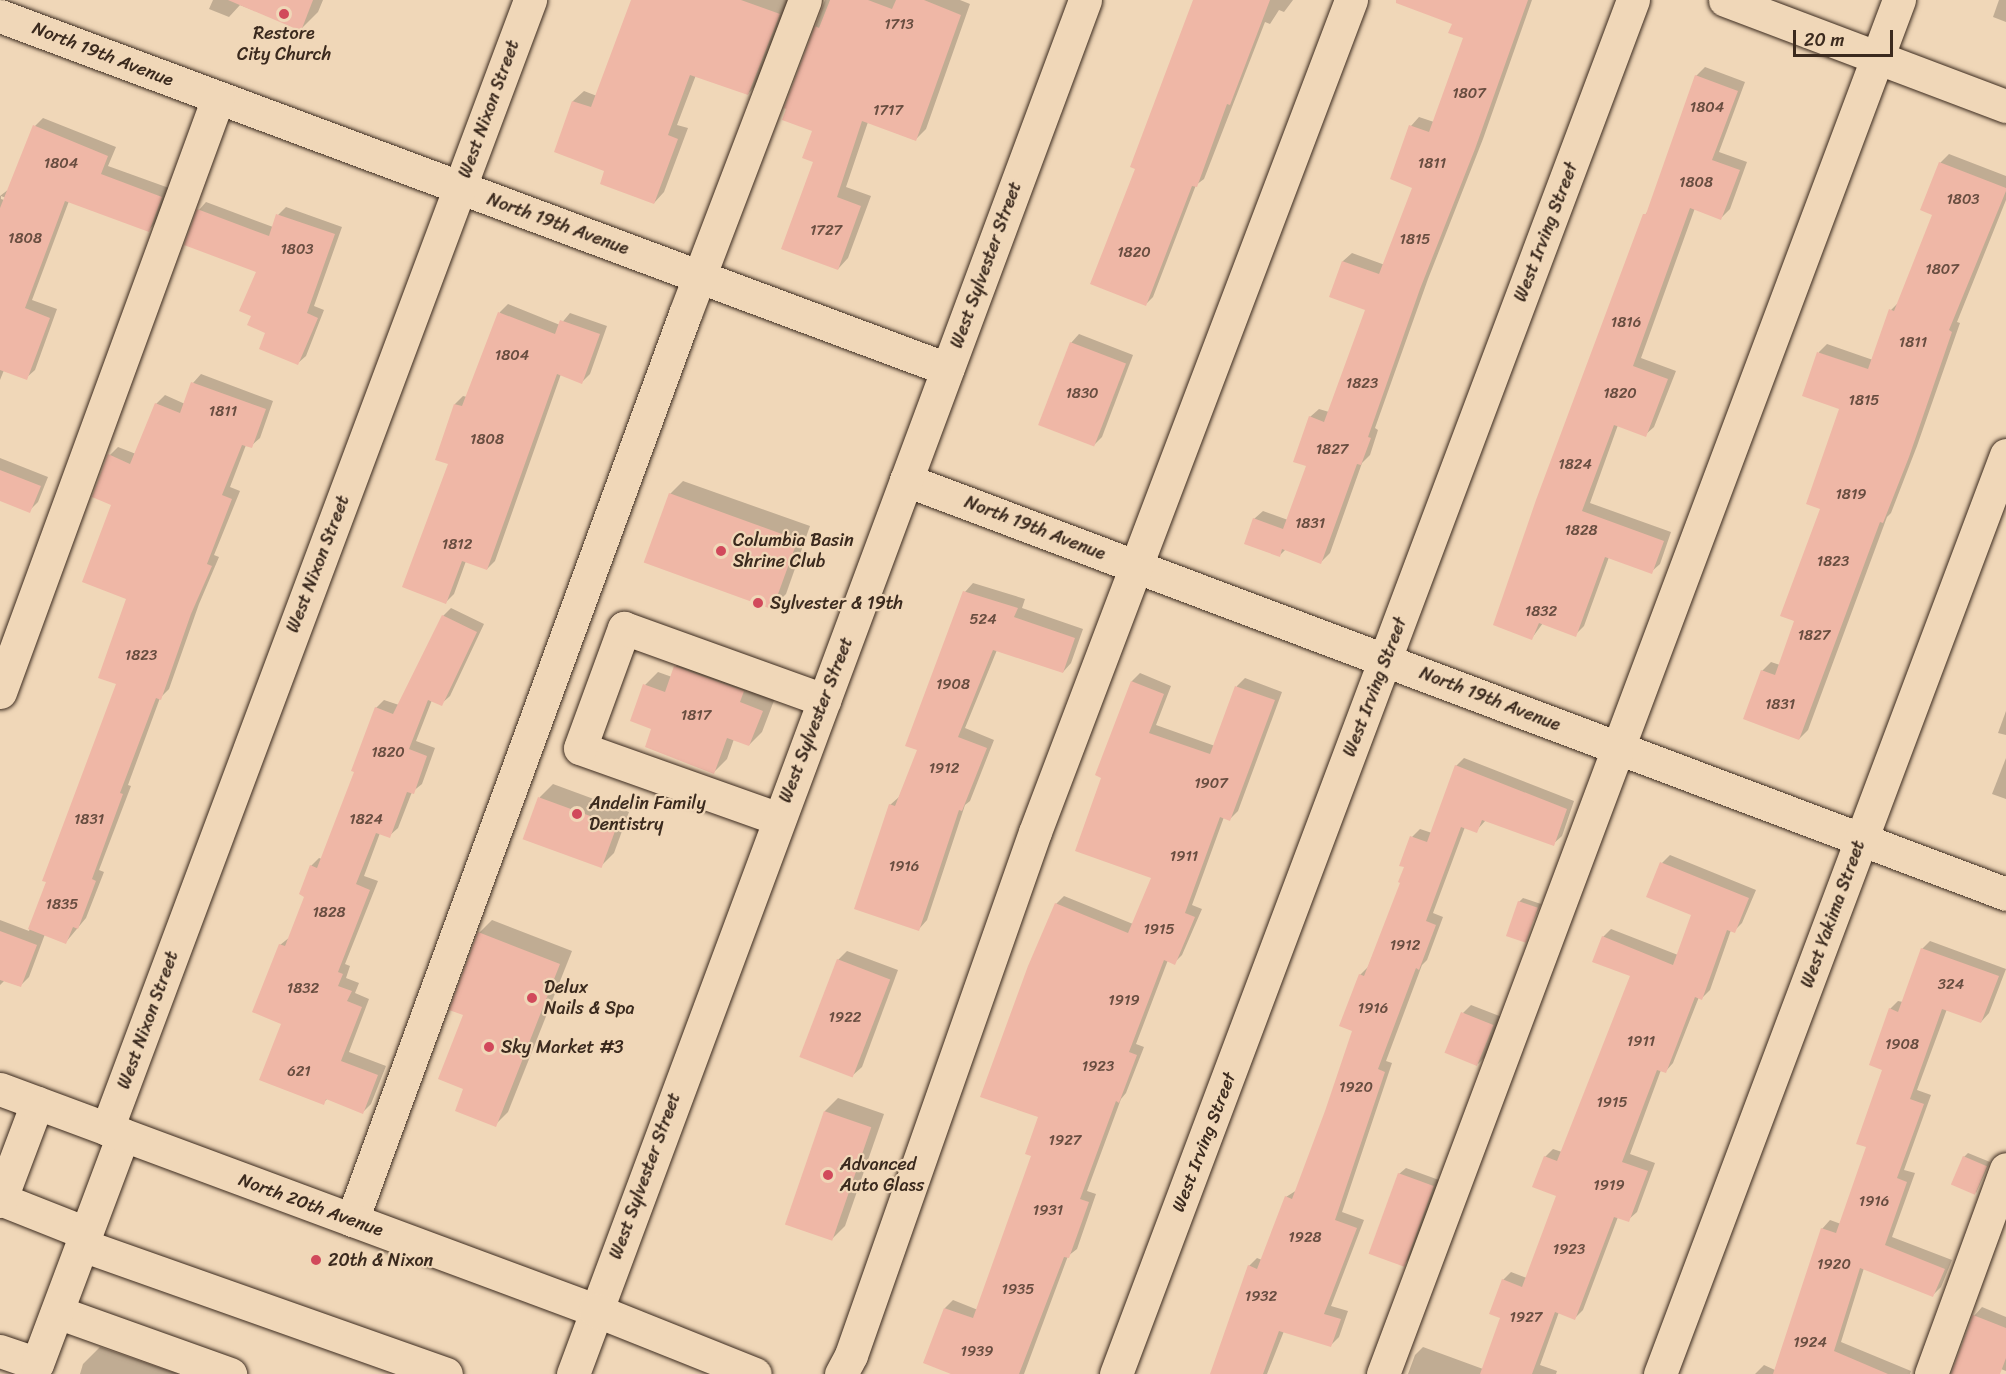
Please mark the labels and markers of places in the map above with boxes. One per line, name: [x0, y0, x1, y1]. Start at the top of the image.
marker: Restore City Church: [277, 7, 291, 21]
place label: Restore City Church: [237, 23, 331, 66]
place label: Columbia Basin Shrine Club: [733, 530, 854, 572]
marker: Columbia Basin Shrine Club: [714, 544, 728, 558]
place label: Sylvester & 19th: [770, 592, 903, 614]
marker: Sylvester & 19th: [751, 596, 765, 610]
place label: Andelin Family Dentistry: [589, 793, 706, 836]
marker: Andelin Family Dentistry: [570, 807, 584, 821]
place label: Delux Nails & Spa: [544, 977, 635, 1020]
marker: Delux Nails & Spa: [525, 991, 539, 1005]
place label: Sky Market #3: [501, 1036, 622, 1058]
marker: Sky Market #3: [482, 1040, 496, 1054]
place label: Advanced Auto Glass: [840, 1154, 924, 1196]
marker: Advanced Auto Glass: [821, 1168, 835, 1182]
place label: 20th & Nixon: [328, 1249, 433, 1271]
marker: 20th & Nixon: [309, 1253, 323, 1267]

